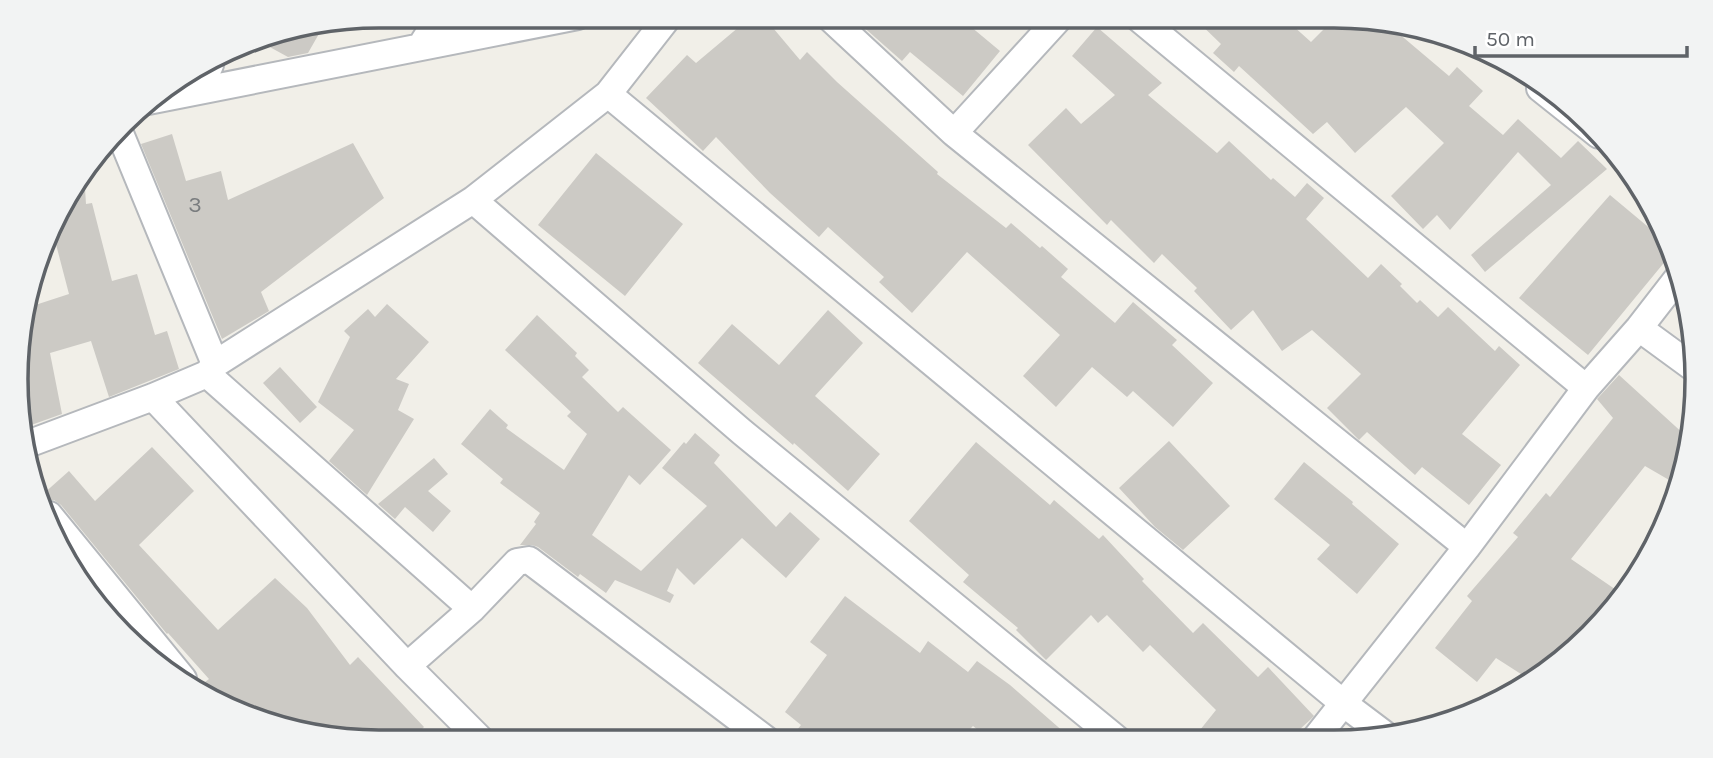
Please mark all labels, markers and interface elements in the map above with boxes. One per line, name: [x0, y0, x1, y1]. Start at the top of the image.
scale bar: [1475, 14, 1687, 58]
text: 50 m: [1486, 27, 1535, 51]
house number: 3: [188, 191, 202, 218]

